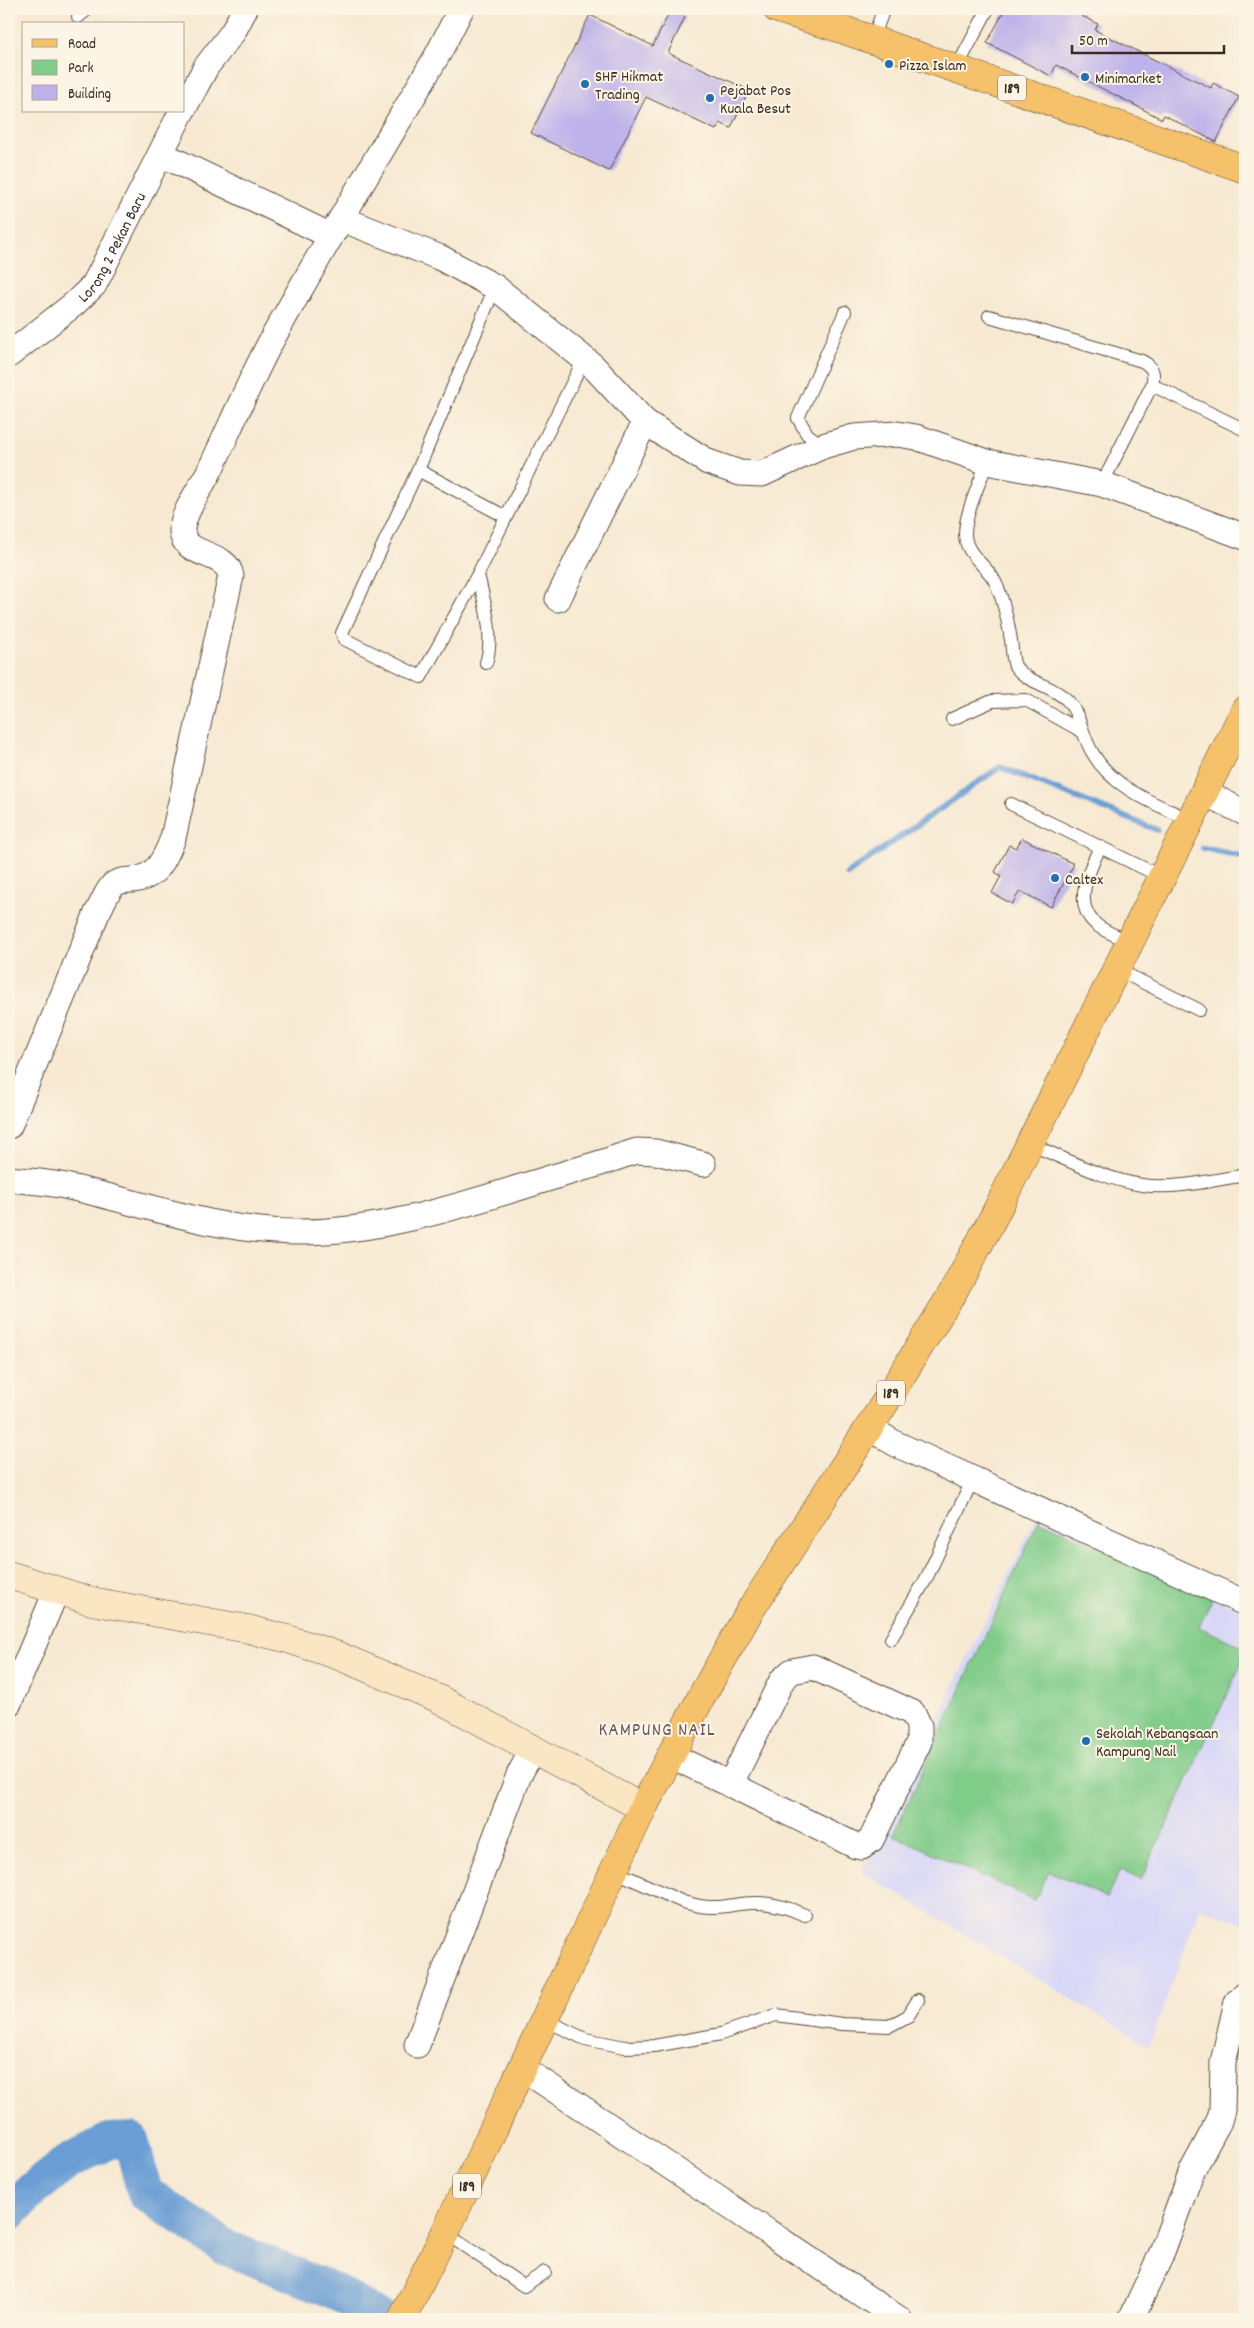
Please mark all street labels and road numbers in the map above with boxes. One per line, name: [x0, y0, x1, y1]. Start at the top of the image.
road number: 189: [998, 76, 1026, 100]
street label: Lorong 2 Pekan Baru: [74, 189, 153, 309]
road number: 189: [877, 1380, 905, 1406]
road number: 189: [453, 2174, 481, 2198]

